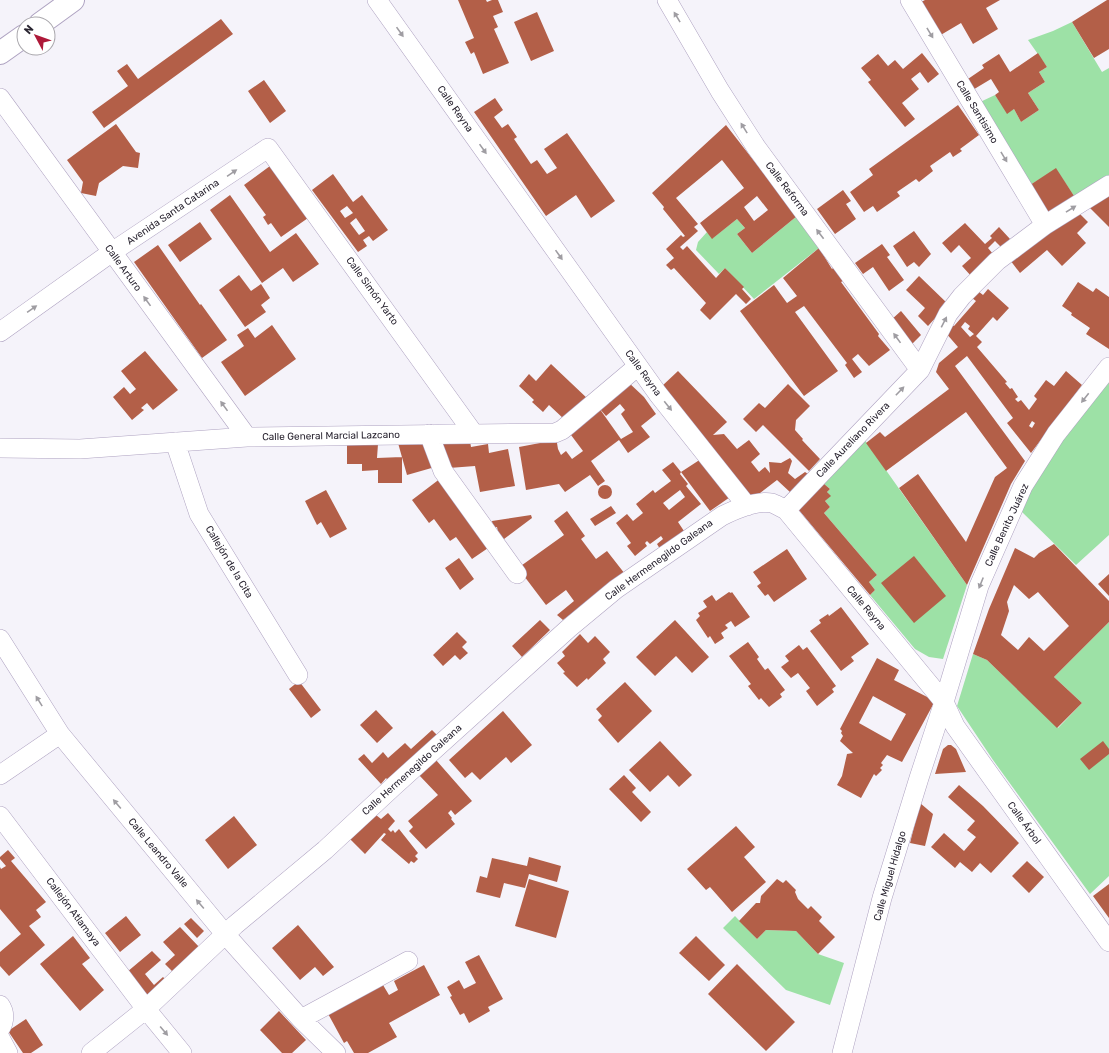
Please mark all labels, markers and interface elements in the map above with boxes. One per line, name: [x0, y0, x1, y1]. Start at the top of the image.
one-way arrow: [673, 12, 681, 22]
north arrow: [16, 16, 56, 56]
text: N: [21, 22, 36, 37]
one-way arrow: [396, 26, 404, 37]
one-way arrow: [926, 27, 933, 39]
street label: Calle Santisimo: [953, 78, 1001, 146]
street label: Calle Reyna: [435, 83, 475, 135]
one-way arrow: [740, 122, 747, 134]
one-way arrow: [479, 144, 487, 154]
one-way arrow: [1000, 151, 1007, 163]
street label: Calle Reforma: [763, 159, 811, 219]
one-way arrow: [226, 169, 237, 176]
street label: Avenida Santa Catarina: [125, 177, 221, 247]
one-way arrow: [1066, 205, 1076, 213]
one-way arrow: [816, 228, 824, 239]
street label: Calle Arturo: [102, 242, 144, 294]
one-way arrow: [555, 250, 563, 260]
street label: Calle Simón Yarto: [343, 255, 401, 328]
one-way arrow: [143, 295, 151, 306]
one-way arrow: [26, 305, 37, 313]
one-way arrow: [940, 316, 947, 328]
one-way arrow: [893, 333, 901, 344]
street label: Calle Reyna: [622, 348, 664, 398]
one-way arrow: [895, 386, 905, 396]
one-way arrow: [1081, 392, 1089, 403]
one-way arrow: [220, 400, 228, 411]
street label: Calle Aureliano Rivera: [814, 400, 892, 480]
one-way arrow: [663, 401, 672, 411]
street label: Calle General Marcial Lazcano: [262, 429, 400, 443]
street label: Calle Benito Juárez: [983, 482, 1031, 568]
street label: Calle Hermenegildo Galeana: [603, 517, 715, 603]
street label: Callejón de la Cita: [203, 524, 255, 600]
one-way arrow: [977, 578, 983, 590]
street label: Calle Reyna: [844, 583, 888, 633]
one-way arrow: [35, 695, 42, 707]
street label: Calle Hermenegildo Galeana: [360, 722, 464, 818]
one-way arrow: [113, 799, 122, 809]
street label: Calle Árbol: [1005, 799, 1043, 847]
street label: Calle Leandro Valle: [125, 816, 191, 891]
street label: Calle Miguel Hidalgo: [871, 829, 909, 922]
street label: Callejón Atlamaya: [43, 875, 103, 949]
one-way arrow: [196, 899, 205, 909]
one-way arrow: [160, 1026, 169, 1037]

